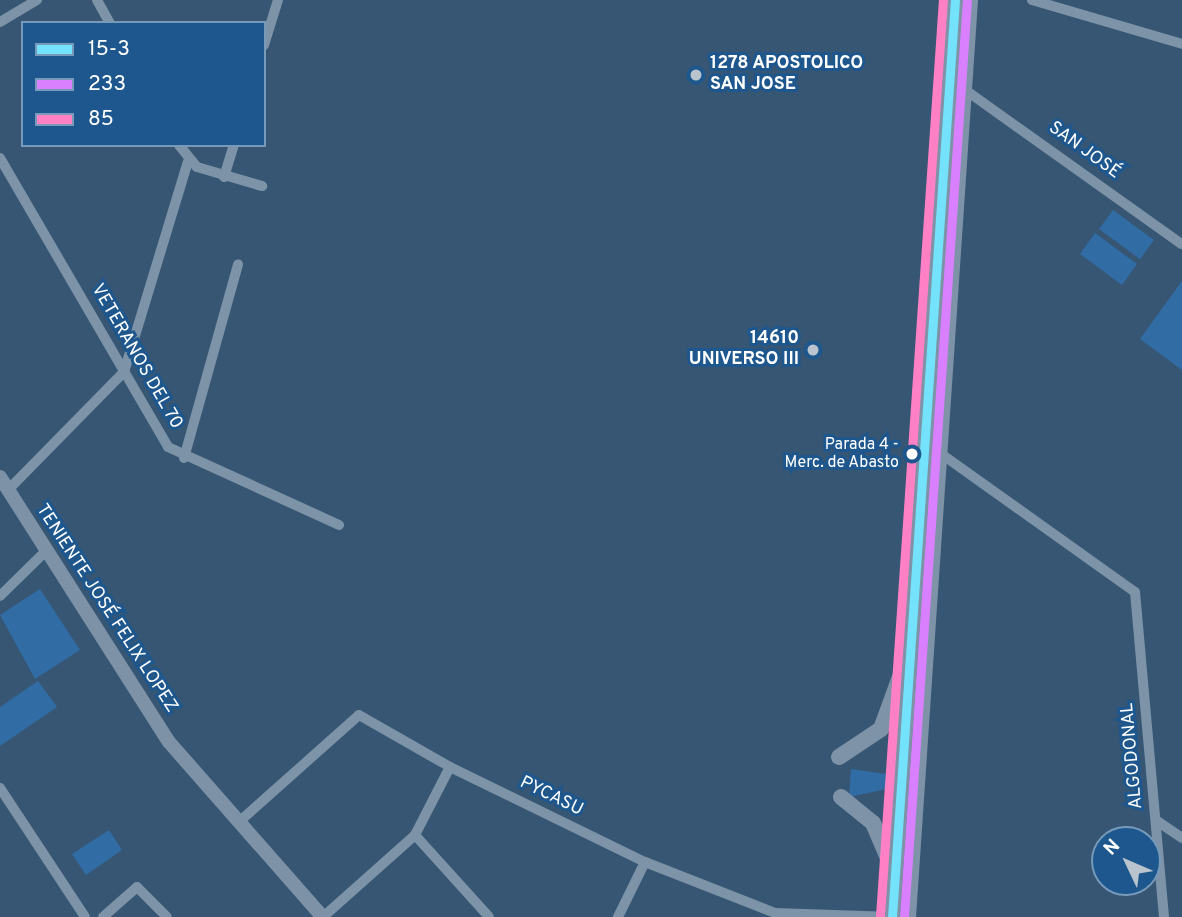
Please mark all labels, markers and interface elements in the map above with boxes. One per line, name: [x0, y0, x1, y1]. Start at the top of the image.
legend: [21, 21, 266, 147]
text: 15-3: [88, 36, 130, 63]
place label: 1278 APOSTOLICO SAN JOSE: [710, 54, 864, 96]
marker: 1278 APOSTOLICO SAN JOSE: [688, 67, 704, 83]
text: 233: [88, 71, 126, 98]
text: 85: [88, 106, 114, 133]
street label: SAN JOSÉ: [1044, 118, 1124, 184]
street label: VETERANOS DEL 70: [85, 280, 187, 434]
place label: 14610 UNIVERSO III: [689, 329, 799, 372]
marker: 14610 UNIVERSO III: [805, 342, 821, 358]
place label: Parada 4 - Merc. de Abasto: [784, 435, 899, 473]
marker: Parada 4 - Merc. de Abasto: [905, 447, 919, 461]
street label: TENIENTE JOSÉ FELIX LOPEZ: [30, 501, 182, 717]
street label: ALGODONAL: [1118, 702, 1148, 810]
street label: PYCASU: [516, 772, 586, 822]
north arrow: [1091, 826, 1161, 896]
text: N: [1099, 835, 1126, 861]

